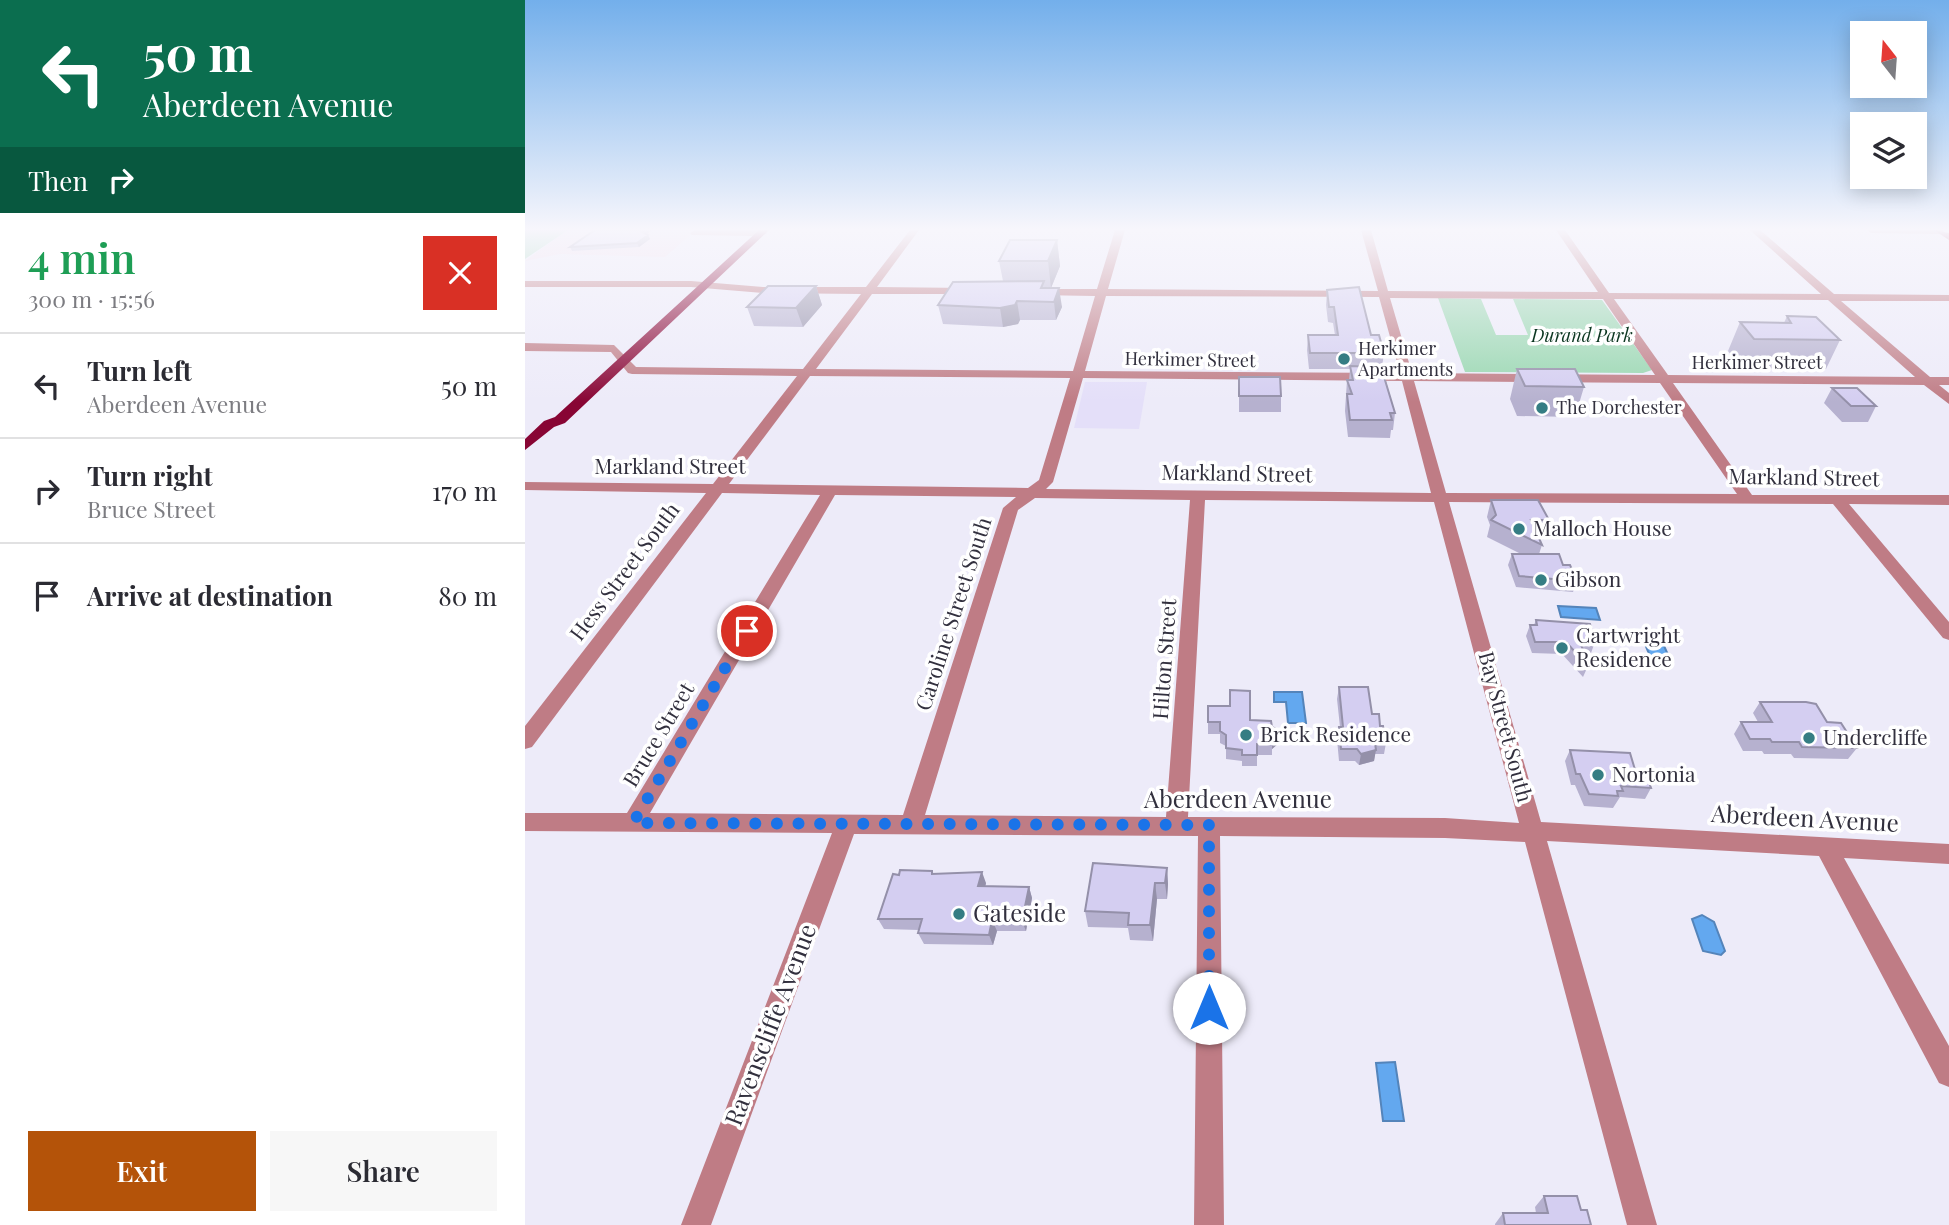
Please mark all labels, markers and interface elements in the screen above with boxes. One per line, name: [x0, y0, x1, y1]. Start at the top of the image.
text: 50 m: [143, 19, 253, 84]
north arrow: [1850, 21, 1927, 98]
map controls: [1850, 21, 1927, 189]
icon: left: [28, 28, 119, 119]
text: Aberdeen Avenue: [143, 82, 394, 125]
button: layers: [1850, 112, 1927, 189]
icon: right: [102, 161, 140, 199]
text: Then: [28, 163, 88, 198]
text: 4 min: [28, 229, 136, 285]
button: close: [423, 236, 497, 310]
text: 300 m · 15:56: [28, 283, 155, 314]
park label: Durand Park: [1530, 323, 1633, 347]
place label: Herkimer Apartments: [1357, 336, 1453, 381]
street label: Herkimer Street: [1124, 346, 1256, 372]
street label: Herkimer Street: [1692, 350, 1823, 374]
marker: Herkimer Apartments: [1336, 351, 1352, 367]
text: Turn left: [87, 353, 192, 388]
icon: left: [28, 367, 66, 405]
text: 50 m: [441, 368, 497, 403]
text: Aberdeen Avenue: [87, 388, 267, 419]
place label: The Dorchester: [1556, 395, 1682, 419]
marker: The Dorchester: [1534, 400, 1550, 416]
street label: Markland Street: [594, 451, 746, 479]
street label: Markland Street: [1161, 457, 1313, 487]
text: Turn right: [87, 458, 213, 493]
street label: Markland Street: [1728, 461, 1880, 491]
icon: right: [28, 472, 66, 510]
text: 170 m: [432, 473, 497, 508]
text: Bruce Street: [87, 493, 215, 524]
street label: Hess Street South: [562, 495, 685, 646]
street label: Caroline Street South: [908, 512, 997, 714]
place label: Malloch House: [1533, 513, 1672, 541]
marker: Malloch House: [1511, 521, 1527, 537]
place label: Gibson: [1555, 564, 1622, 592]
marker: Gibson: [1533, 572, 1549, 588]
icon: arrive: [28, 577, 66, 615]
text: Arrive at destination: [87, 578, 333, 613]
text: 80 m: [438, 578, 497, 613]
street label: Hilton Street: [1145, 597, 1181, 720]
pin: [717, 601, 777, 661]
icon: arrive: [728, 612, 766, 650]
place label: Cartwright Residence: [1576, 620, 1681, 672]
marker: Cartwright Residence: [1554, 640, 1570, 656]
street label: Bay Street South: [1473, 648, 1541, 805]
street label: Bruce Street: [615, 676, 700, 791]
place label: Brick Residence: [1260, 719, 1411, 747]
place label: Undercliffe: [1823, 722, 1928, 750]
marker: Brick Residence: [1238, 727, 1254, 743]
marker: Undercliffe: [1801, 730, 1817, 746]
place label: Nortonia: [1612, 759, 1696, 787]
marker: Nortonia: [1590, 767, 1606, 783]
street label: Aberdeen Avenue: [1143, 782, 1332, 814]
street label: Aberdeen Avenue: [1709, 796, 1900, 838]
place label: Gateside: [973, 896, 1066, 928]
marker: Gateside: [951, 906, 967, 922]
street label: Ravenscliffe Avenue: [716, 919, 822, 1130]
position arrow: [1172, 971, 1246, 1045]
button: Exit: [28, 1131, 256, 1211]
button: Share: [270, 1131, 497, 1211]

